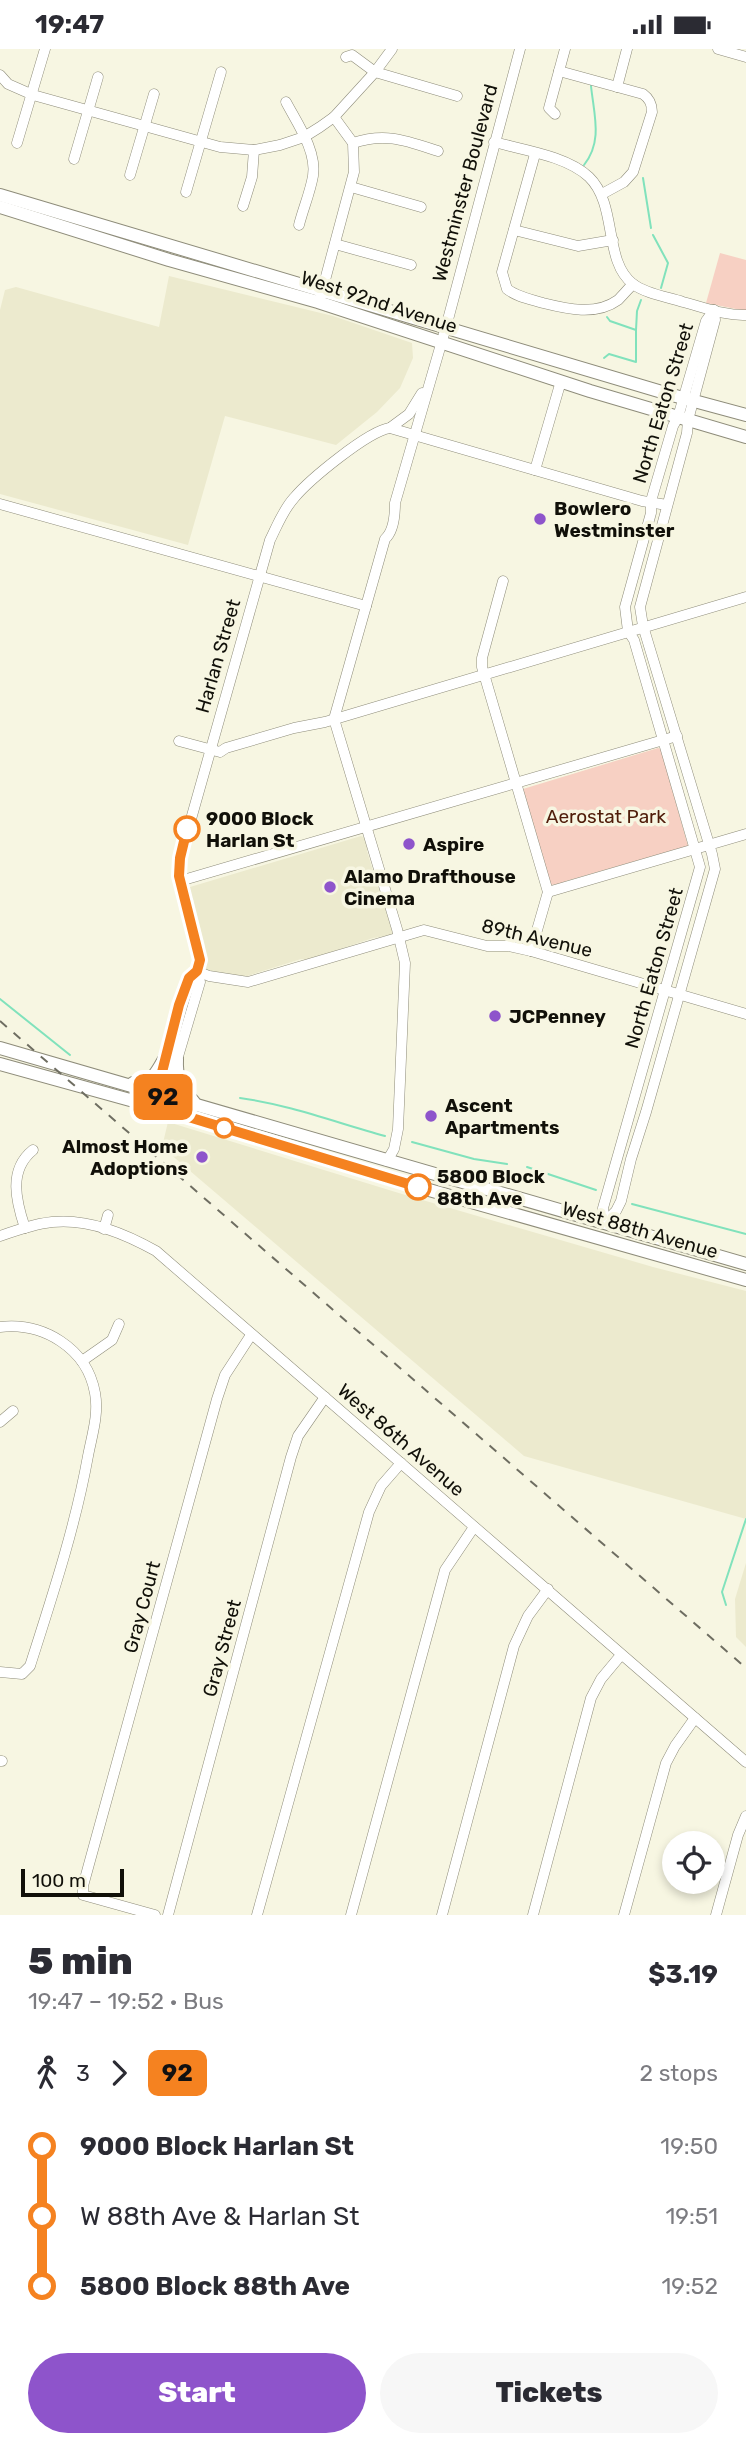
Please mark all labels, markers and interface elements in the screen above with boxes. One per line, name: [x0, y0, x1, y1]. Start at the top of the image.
text: 19:47: [35, 9, 104, 40]
street label: Westminster Boulevard: [428, 82, 502, 284]
street label: West 92nd Avenue: [298, 266, 460, 338]
street label: North Eaton Street: [628, 320, 698, 486]
place label: Bowlero Westminster: [554, 497, 675, 542]
marker: Bowlero Westminster: [532, 511, 548, 527]
street label: Harlan Street: [191, 596, 245, 716]
park label: Aerostat Park: [546, 805, 666, 828]
place label: 9000 Block Harlan St: [206, 807, 314, 852]
marker: 9000 Block Harlan St: [174, 816, 200, 842]
place label: Aspire: [423, 833, 484, 856]
marker: Aspire: [401, 836, 417, 852]
place label: Alamo Drafthouse Cinema: [344, 865, 516, 910]
marker: Alamo Drafthouse Cinema: [322, 879, 338, 895]
street label: North Eaton Street: [620, 884, 688, 1051]
street label: 89th Avenue: [479, 914, 595, 962]
place label: JCPenney: [509, 1005, 606, 1028]
marker: JCPenney: [487, 1008, 503, 1024]
line badge: 92: [132, 1074, 194, 1120]
text: 92: [148, 1083, 178, 1111]
place label: Ascent Apartments: [445, 1094, 560, 1139]
marker: Ascent Apartments: [423, 1108, 439, 1124]
unlabelled marker: [214, 1118, 234, 1138]
place label: Almost Home Adoptions: [62, 1135, 188, 1180]
marker: Almost Home Adoptions: [194, 1149, 210, 1165]
place label: 5800 Block 88th Ave: [437, 1165, 545, 1210]
marker: 5800 Block 88th Ave: [405, 1174, 431, 1200]
street label: West 88th Avenue: [559, 1197, 721, 1263]
street label: West 86th Avenue: [333, 1379, 469, 1501]
street label: Gray Court: [119, 1558, 165, 1656]
street label: Gray Street: [198, 1596, 246, 1699]
map controls: [662, 1831, 725, 1894]
button: locate: [662, 1831, 725, 1894]
scale bar: [21, 1866, 124, 1898]
text: 100 m: [32, 1869, 86, 1892]
text: 5 min: [28, 1938, 133, 1984]
text: $3.19: [648, 1959, 718, 1990]
text: 19:47 – 19:52 · Bus: [28, 1987, 224, 2015]
icon: walk: [28, 2054, 66, 2092]
icon: forward: [100, 2054, 138, 2092]
text: 3: [76, 2059, 90, 2087]
text: 92: [162, 2059, 193, 2087]
text: 2 stops: [640, 2059, 718, 2087]
text: 9000 Block Harlan St: [80, 2131, 354, 2162]
text: 19:50: [660, 2132, 718, 2160]
text: W 88th Ave & Harlan St: [80, 2201, 359, 2232]
text: 19:51: [665, 2202, 718, 2230]
text: 5800 Block 88th Ave: [80, 2271, 350, 2302]
text: 19:52: [661, 2272, 718, 2300]
button: Start: [28, 2353, 366, 2433]
button: Tickets: [380, 2353, 718, 2433]

